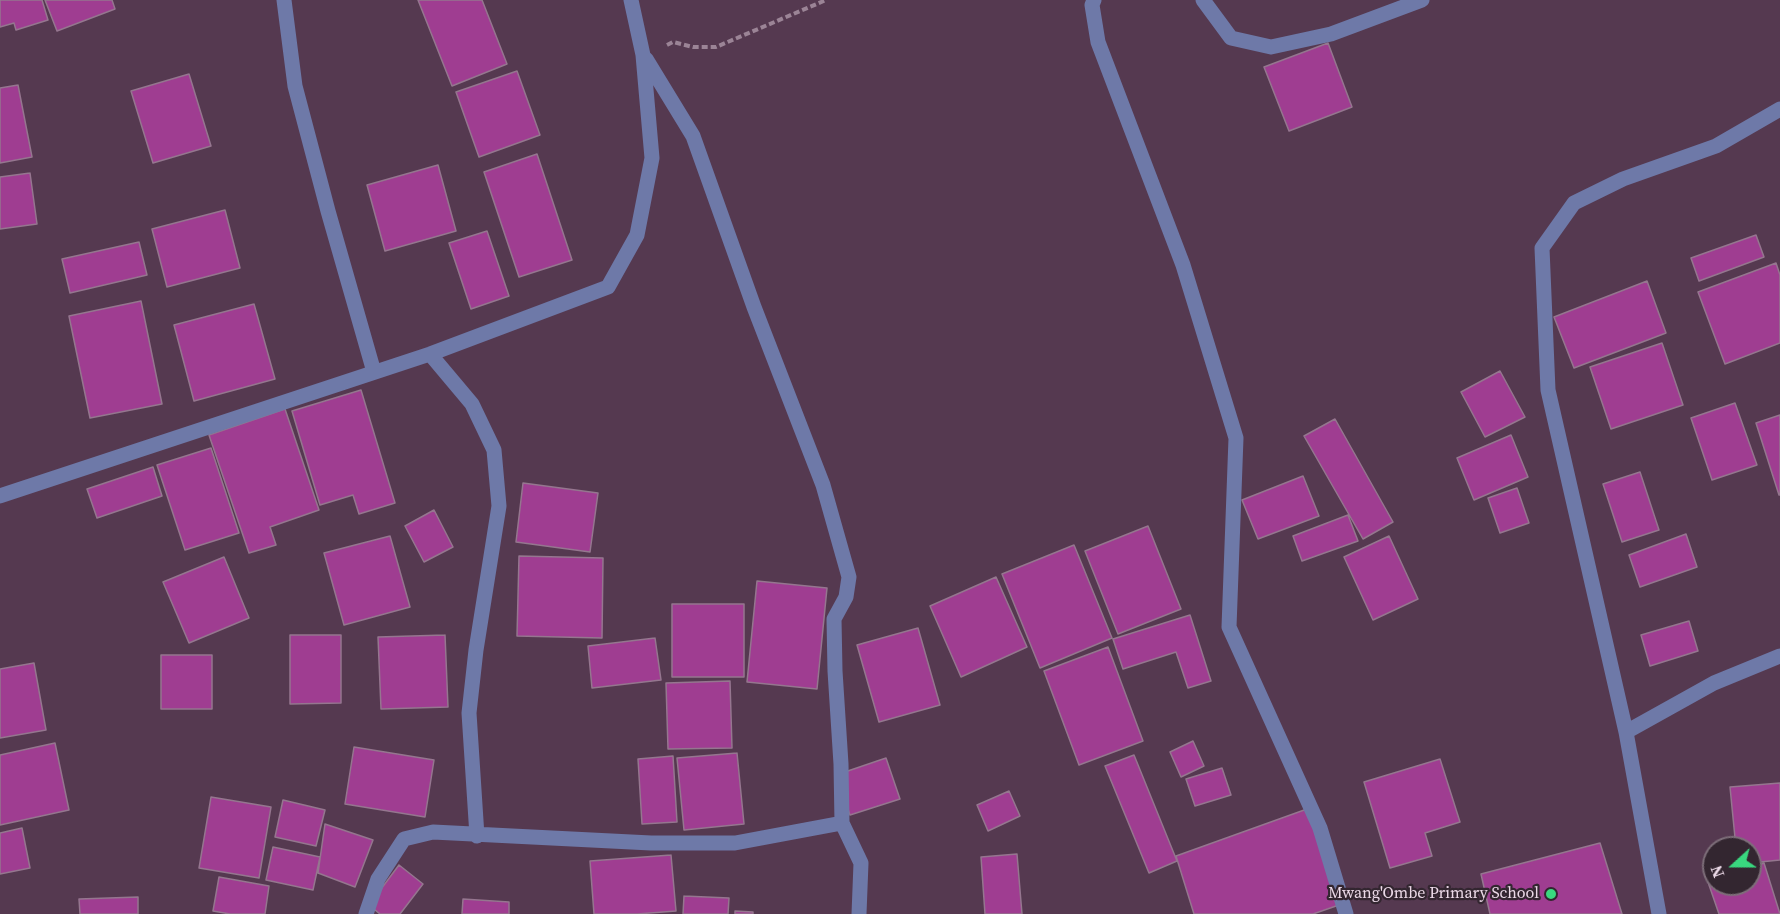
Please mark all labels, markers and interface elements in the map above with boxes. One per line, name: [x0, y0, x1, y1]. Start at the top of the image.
north arrow: [1702, 836, 1762, 896]
text: N: [1705, 862, 1729, 881]
place label: Mwang'Ombe Primary School: [1328, 884, 1539, 904]
marker: Mwang'Ombe Primary School: [1544, 887, 1558, 901]

